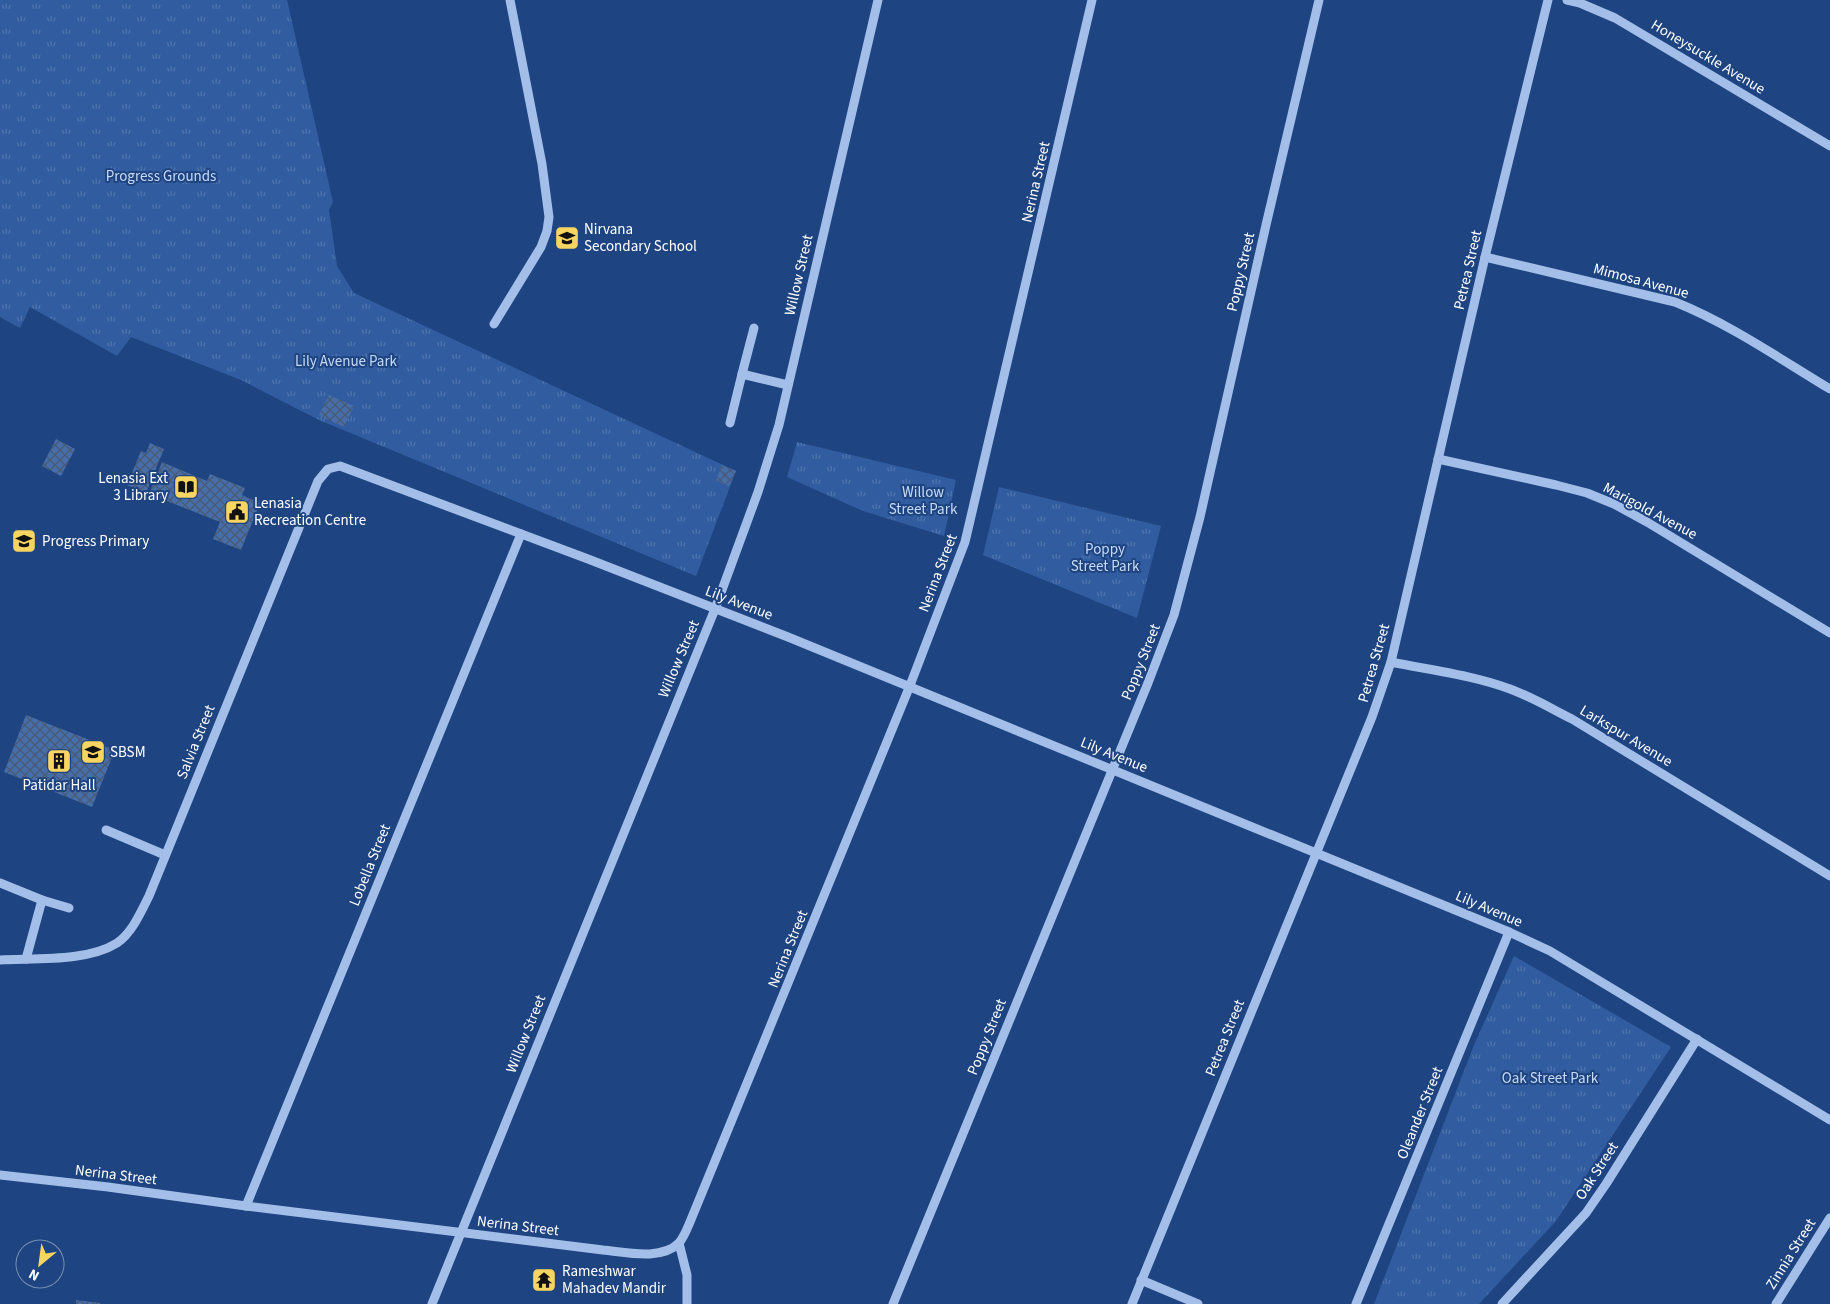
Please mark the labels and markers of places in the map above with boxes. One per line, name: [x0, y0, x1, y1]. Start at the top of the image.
place label: Nirvana Secondary School: [584, 219, 697, 257]
school or university icon: Nirvana Secondary School: [554, 225, 580, 251]
place label: Lenasia Ext 3 Library: [98, 468, 168, 506]
library icon: Lenasia Ext 3 Library: [173, 474, 199, 500]
place label: Lenasia Recreation Centre: [254, 493, 366, 531]
public building icon: Lenasia Recreation Centre: [224, 499, 250, 525]
school or university icon: Progress Primary: [11, 528, 37, 554]
place label: Progress Primary: [42, 531, 149, 552]
school or university icon: SBSM: [80, 739, 106, 765]
place label: SBSM: [110, 742, 146, 763]
building icon: Patidar Hall: [46, 748, 72, 774]
place label: Patidar Hall: [22, 775, 96, 796]
place label: Rameshwar Mahadev Mandir: [562, 1261, 667, 1299]
temple icon: Rameshwar Mahadev Mandir: [531, 1267, 557, 1293]

